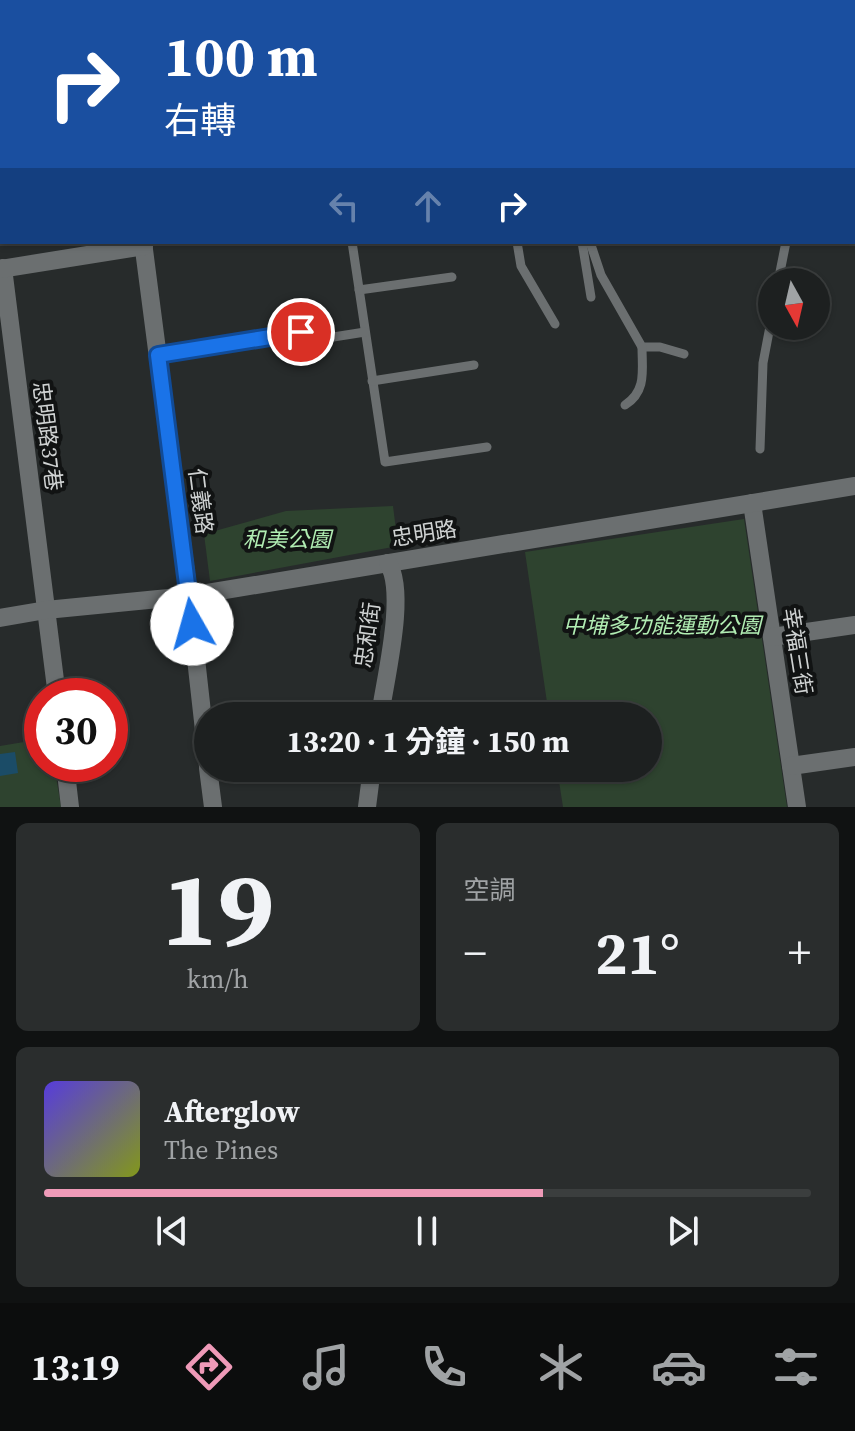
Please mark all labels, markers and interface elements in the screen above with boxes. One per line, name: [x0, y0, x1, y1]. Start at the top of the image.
text: 100 m: [164, 18, 318, 95]
icon: right: [32, 32, 136, 136]
text: 右轉: [164, 96, 236, 145]
icon: left: [322, 184, 366, 228]
icon: ahead: [406, 184, 450, 228]
icon: right: [490, 184, 534, 228]
north arrow: [758, 268, 830, 340]
map controls: [758, 268, 830, 340]
pin: [267, 298, 335, 366]
icon: arrive: [279, 310, 323, 354]
street label: 忠明路37巷: [26, 380, 70, 492]
street label: 仁義路: [182, 466, 220, 536]
street label: 忠明路: [389, 513, 459, 553]
park label: 和美公園: [243, 524, 334, 554]
position arrow: [150, 582, 234, 666]
street label: 忠和街: [348, 600, 386, 670]
street label: 幸福三街: [776, 605, 820, 697]
park label: 中埔多功能運動公園: [563, 610, 764, 640]
speed limit sign: 30: [24, 678, 128, 782]
text: 13:20 · 1 分鐘 · 150 m: [287, 721, 569, 762]
text: 19: [161, 837, 274, 980]
text: 空調: [464, 872, 516, 908]
text: 21°: [595, 912, 680, 994]
text: −: [464, 922, 487, 983]
text: +: [788, 922, 811, 983]
text: km/h: [187, 961, 249, 997]
text: Afterglow: [164, 1091, 300, 1132]
text: The Pines: [164, 1132, 278, 1168]
icon: previous: [150, 1209, 194, 1253]
icon: pause: [405, 1209, 449, 1253]
icon: next: [661, 1209, 705, 1253]
icon: directions: [181, 1339, 237, 1395]
icon: music: [298, 1339, 354, 1395]
icon: phone: [416, 1339, 472, 1395]
icon: climate: [533, 1339, 589, 1395]
icon: car: [651, 1339, 707, 1395]
icon: filters: [768, 1339, 824, 1395]
text: 13:19: [31, 1343, 120, 1392]

